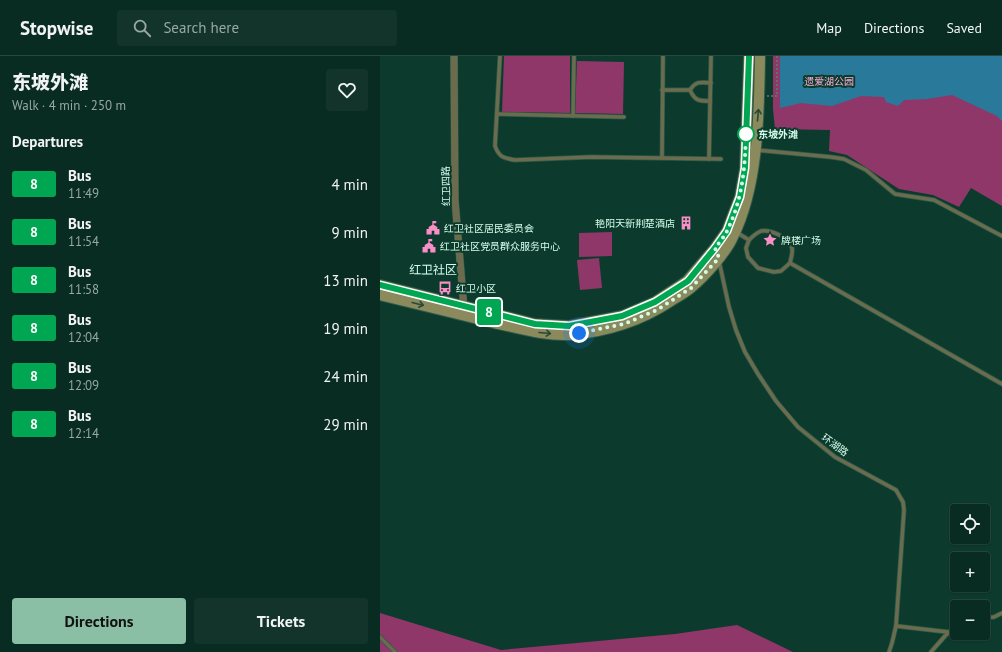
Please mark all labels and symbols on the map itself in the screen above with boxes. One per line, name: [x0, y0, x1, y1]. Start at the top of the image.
park label: 遗爱湖公园: [804, 75, 854, 88]
one-way arrow: [754, 109, 761, 122]
marker: 东坡外滩: [737, 125, 755, 143]
place label: 东坡外滩: [758, 128, 798, 141]
street label: 红卫四路: [439, 166, 453, 206]
building icon: 艳阳天新荆楚酒店: [678, 215, 694, 231]
place label: 艳阳天新荆楚酒店: [595, 217, 675, 230]
public building icon: 红卫社区居民委员会: [425, 220, 441, 236]
place label: 红卫社区居民委员会: [444, 222, 534, 235]
place icon: 牌楼广场: [762, 232, 778, 248]
place label: 牌楼广场: [781, 234, 821, 247]
public building icon: 红卫社区党员群众服务中心: [421, 238, 437, 254]
place label: 红卫社区党员群众服务中心: [440, 240, 560, 253]
district label: 红卫社区: [409, 262, 457, 277]
bus stop icon: 红卫小区: [437, 280, 453, 296]
place label: 红卫小区: [456, 282, 496, 295]
line badge: 8: [476, 299, 502, 325]
one-way arrow: [411, 301, 424, 309]
your location: [569, 323, 589, 343]
one-way arrow: [538, 329, 551, 336]
street label: 环湖路: [819, 431, 851, 459]

